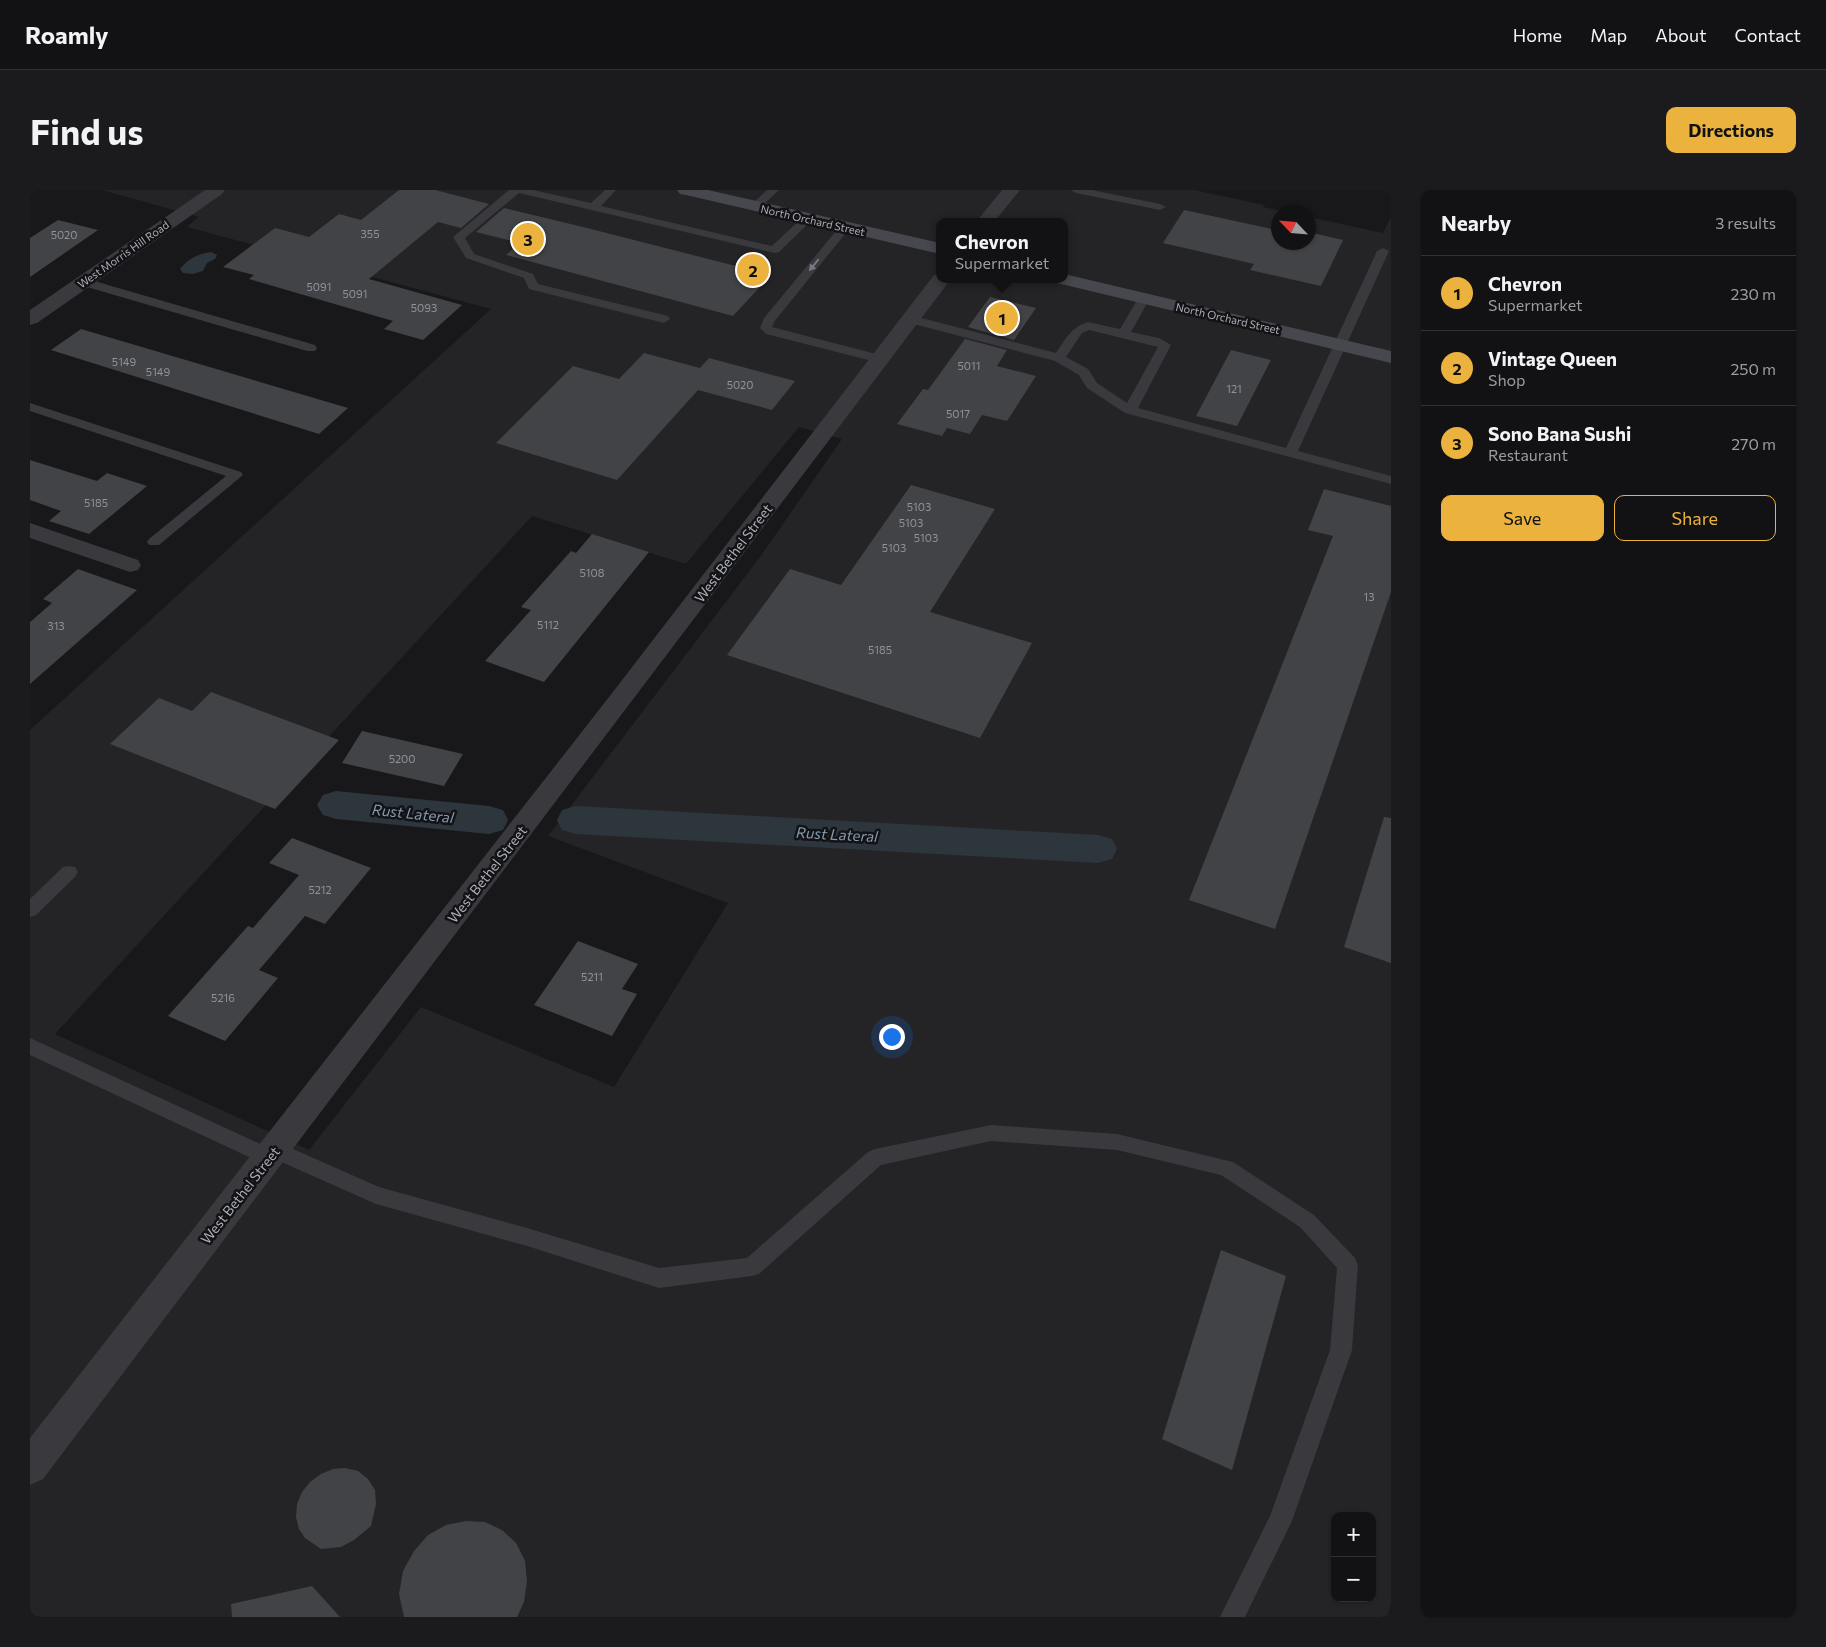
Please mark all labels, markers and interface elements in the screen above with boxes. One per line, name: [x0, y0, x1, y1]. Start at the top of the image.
text: Roamly: [25, 20, 108, 49]
text: Home: [1513, 24, 1562, 46]
text: Map: [1590, 24, 1627, 46]
text: About: [1655, 24, 1707, 46]
text: Contact: [1735, 24, 1801, 46]
button: Directions: [1666, 107, 1796, 153]
text: Find us: [30, 109, 144, 152]
street label: North Orchard Street: [760, 202, 867, 238]
north arrow: [1271, 205, 1316, 250]
text: Nearby: [1441, 210, 1511, 235]
text: 3 results: [1715, 213, 1776, 232]
street label: West Morris Hill Road: [75, 218, 171, 290]
popup: [936, 218, 1068, 283]
pin: 3: [512, 220, 544, 258]
house number: 355: [361, 227, 379, 240]
house number: 5020: [51, 228, 77, 241]
text: Chevron: [955, 230, 1029, 253]
pin: 2: [737, 251, 769, 289]
text: Supermarket: [955, 253, 1049, 272]
one-way arrow: [809, 258, 820, 271]
text: Chevron: [1488, 272, 1562, 295]
house number: 5091: [307, 280, 331, 293]
text: 1: [1453, 284, 1461, 303]
text: 230 m: [1731, 284, 1776, 303]
house number: 5091: [343, 287, 367, 300]
text: Supermarket: [1488, 295, 1583, 314]
pin: 1: [986, 299, 1018, 337]
street label: North Orchard Street: [1175, 300, 1282, 336]
house number: 5093: [411, 301, 437, 314]
text: Vintage Queen: [1488, 347, 1617, 370]
house number: 5149: [112, 355, 136, 368]
house number: 5011: [958, 359, 980, 372]
text: 2: [1452, 359, 1462, 378]
text: 250 m: [1730, 359, 1776, 378]
house number: 5149: [146, 365, 170, 378]
text: Shop: [1488, 370, 1526, 389]
house number: 5020: [727, 378, 753, 391]
house number: 121: [1226, 382, 1242, 395]
house number: 5017: [946, 407, 970, 420]
text: Sono Bana Sushi: [1488, 422, 1631, 445]
text: 3: [1452, 434, 1462, 453]
text: 270 m: [1731, 434, 1776, 453]
text: Restaurant: [1488, 445, 1568, 464]
button: Save: [1441, 495, 1604, 541]
button: Share: [1614, 495, 1776, 541]
house number: 5185: [84, 496, 108, 509]
street label: West Bethel Street: [690, 500, 776, 606]
house number: 5103: [907, 500, 931, 513]
house number: 5103: [899, 516, 923, 529]
house number: 5103: [914, 531, 938, 544]
house number: 5103: [882, 541, 906, 554]
house number: 5108: [580, 566, 605, 579]
house number: 13: [1364, 590, 1374, 603]
house number: 5112: [537, 618, 559, 631]
house number: 313: [47, 619, 65, 632]
house number: 5185: [868, 643, 892, 656]
house number: 5200: [389, 752, 415, 765]
water label: Rust Lateral: [371, 800, 456, 826]
street label: West Bethel Street: [444, 822, 530, 926]
water label: Rust Lateral: [796, 823, 880, 845]
house number: 5212: [308, 883, 332, 896]
house number: 5211: [581, 970, 603, 983]
house number: 5216: [211, 991, 235, 1004]
your location: [879, 1024, 905, 1050]
street label: West Bethel Street: [197, 1143, 283, 1247]
map controls: [1331, 1512, 1376, 1602]
button: +: [1331, 1512, 1376, 1557]
button: −: [1331, 1557, 1376, 1602]

